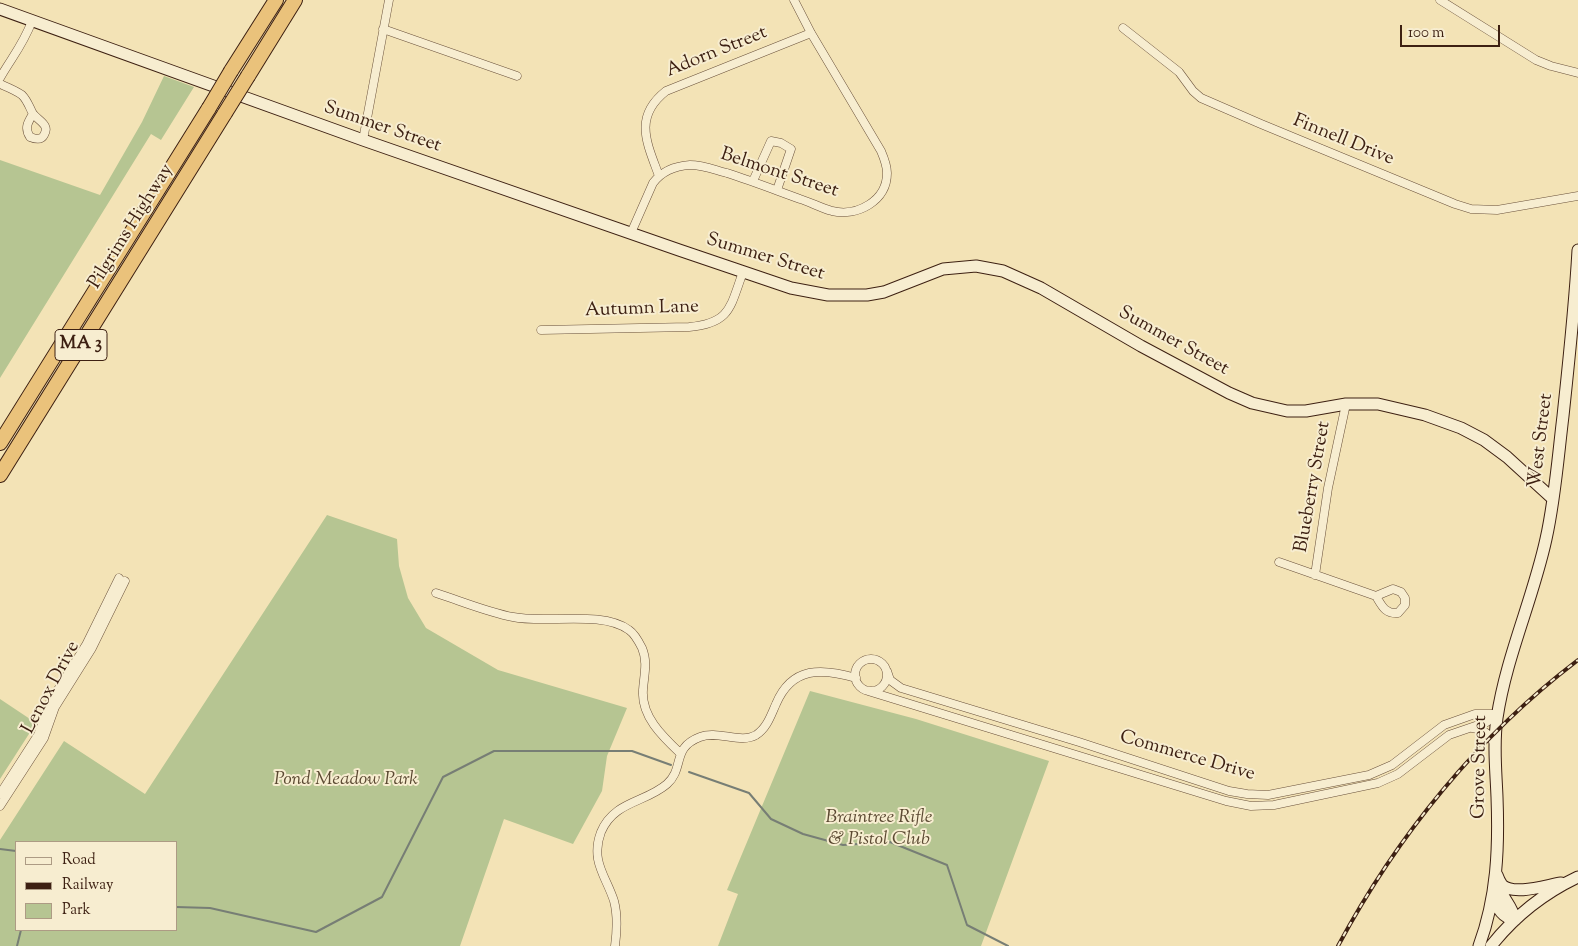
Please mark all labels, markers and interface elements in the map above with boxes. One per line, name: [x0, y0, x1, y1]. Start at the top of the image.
scale bar: [1403, 15, 1503, 47]
street label: Adorn Street: [663, 22, 771, 84]
text: 100 m: [1408, 23, 1444, 44]
street label: Summer Street: [320, 97, 444, 159]
street label: Finnell Drive: [1289, 110, 1397, 172]
street label: Belmont Street: [717, 144, 841, 204]
street label: Pilgrims Highway: [85, 160, 179, 294]
street label: Summer Street: [703, 229, 827, 287]
street label: Autumn Lane: [585, 297, 699, 323]
street label: Summer Street: [1114, 302, 1232, 382]
road number: MA 3: [55, 330, 107, 360]
street label: West Street: [1525, 392, 1559, 490]
street label: Blueberry Street: [1291, 420, 1337, 554]
street label: Lenox Drive: [18, 638, 86, 738]
street label: Grove Street: [1469, 715, 1493, 819]
street label: Commerce Drive: [1117, 727, 1257, 787]
park label: Pond Meadow Park: [274, 770, 418, 792]
park label: Braintree Rifle & Pistol Club: [826, 808, 932, 852]
legend: [15, 841, 178, 931]
text: Road: [62, 850, 96, 871]
text: Railway: [62, 875, 113, 896]
text: Park: [62, 900, 91, 921]

